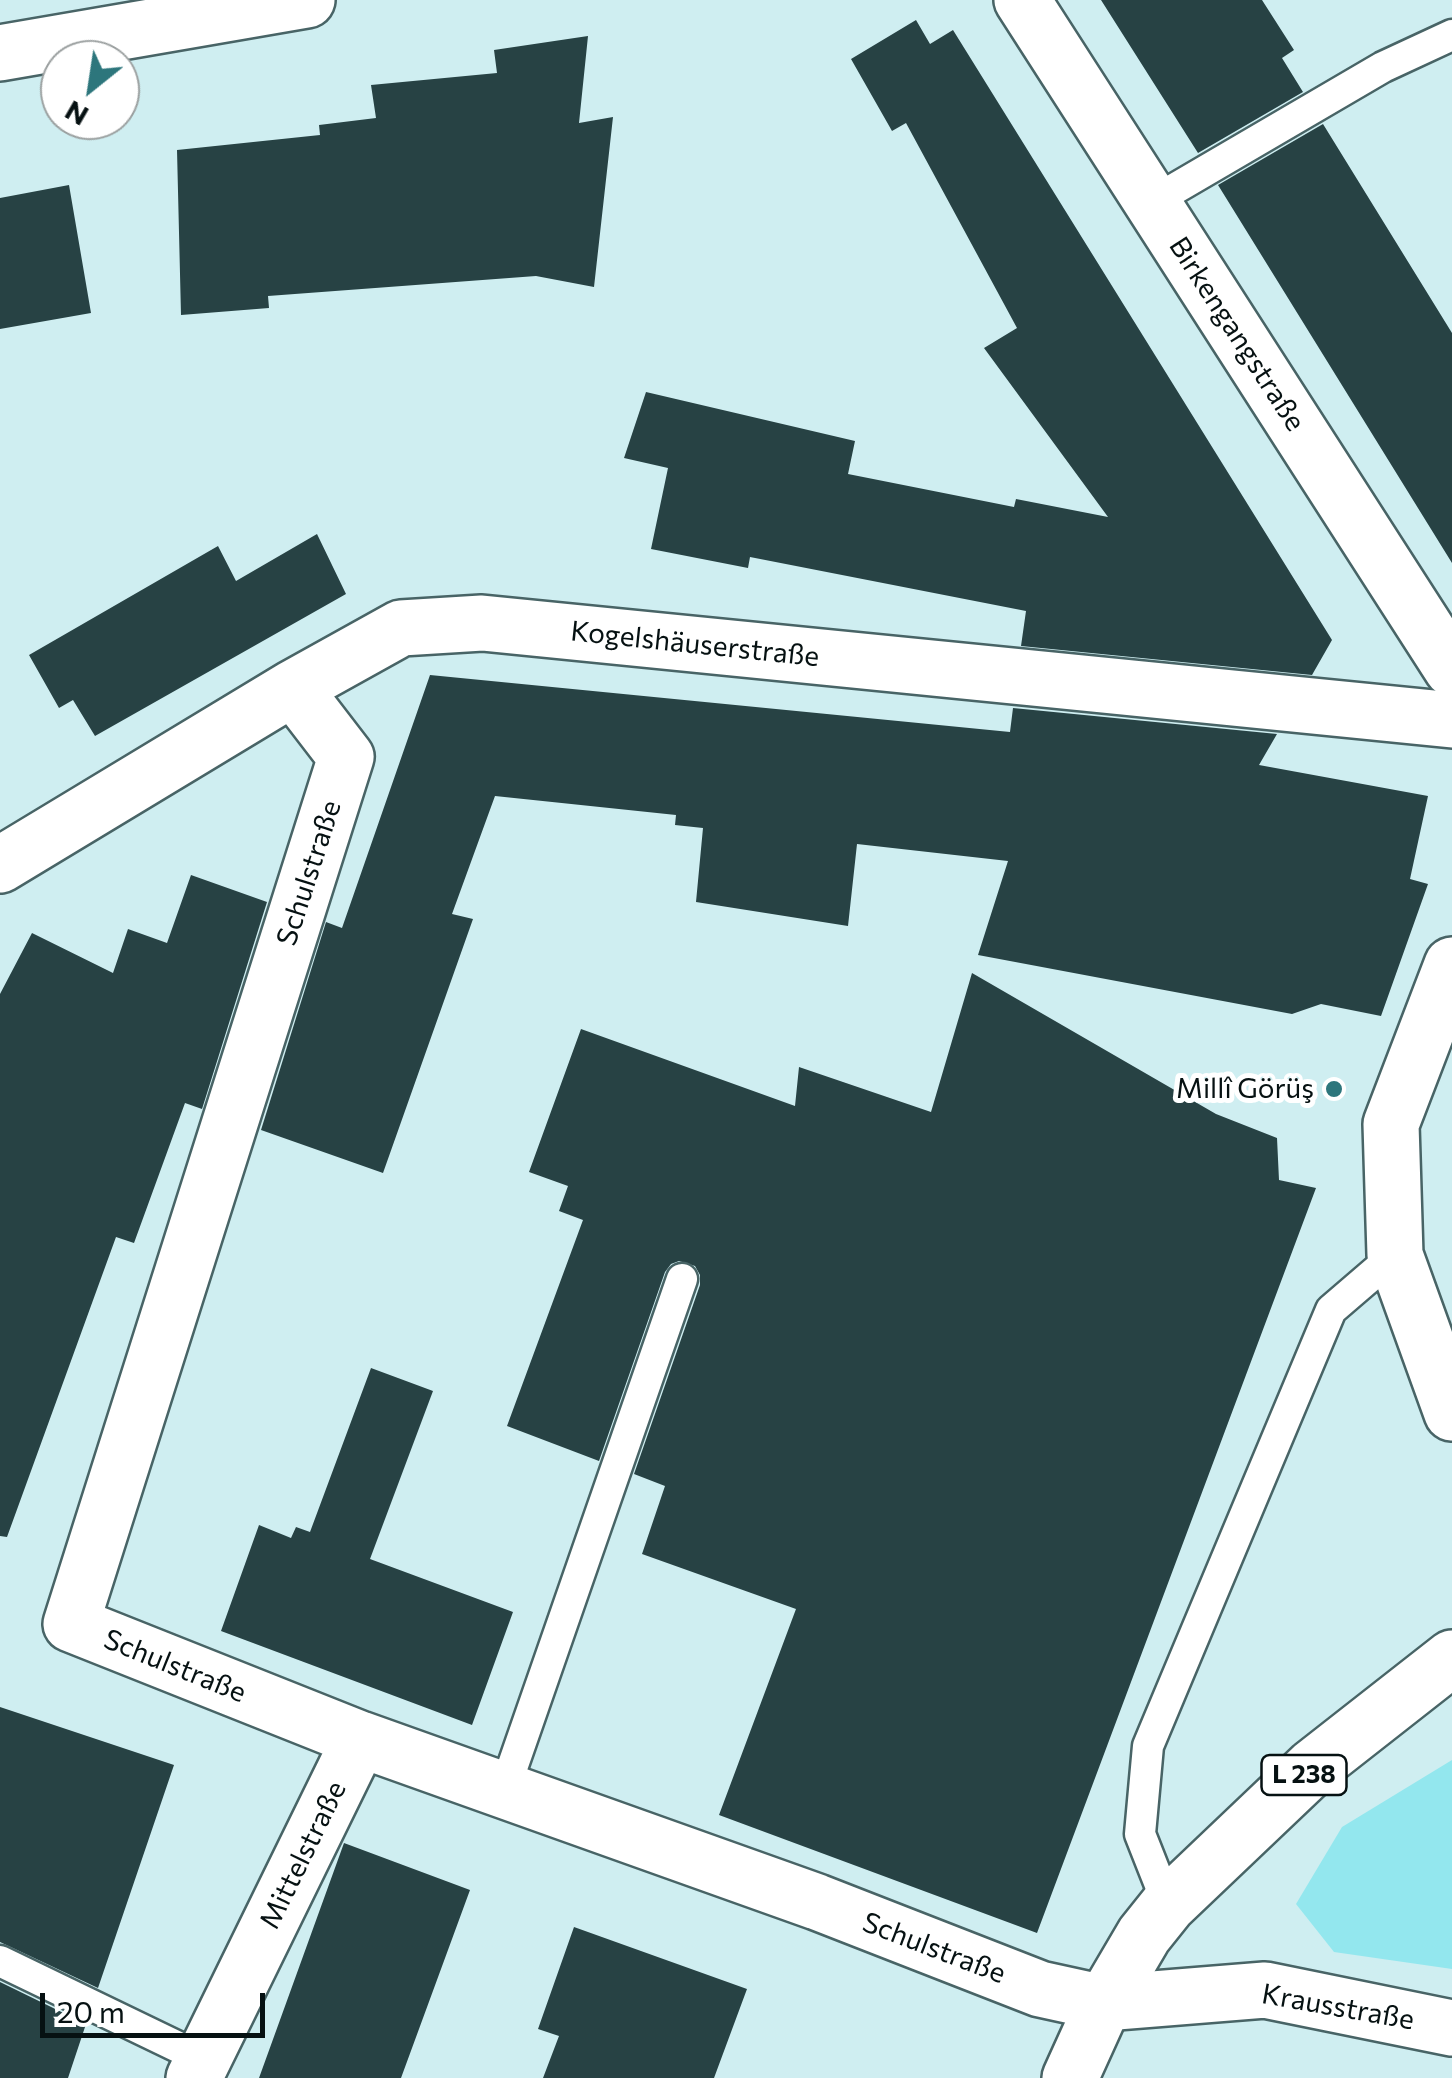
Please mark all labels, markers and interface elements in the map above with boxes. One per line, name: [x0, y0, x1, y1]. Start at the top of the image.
north arrow: [40, 40, 140, 140]
text: N: [58, 94, 94, 134]
street label: Birkengangstraße: [1162, 231, 1312, 437]
street label: Kogelshäuserstraße: [569, 614, 821, 674]
street label: Schulstraße: [270, 796, 348, 950]
place label: Millî Görüş: [1176, 1072, 1314, 1106]
marker: Millî Görüş: [1323, 1078, 1345, 1100]
street label: Schulstraße: [99, 1622, 251, 1710]
road number: L 238: [1262, 1755, 1346, 1795]
street label: Mittelstraße: [253, 1776, 353, 1934]
street label: Schulstraße: [858, 1905, 1010, 1991]
scale bar: [45, 1973, 270, 2035]
street label: Krausstraße: [1259, 1977, 1417, 2037]
text: 20 m: [57, 1992, 125, 2029]

